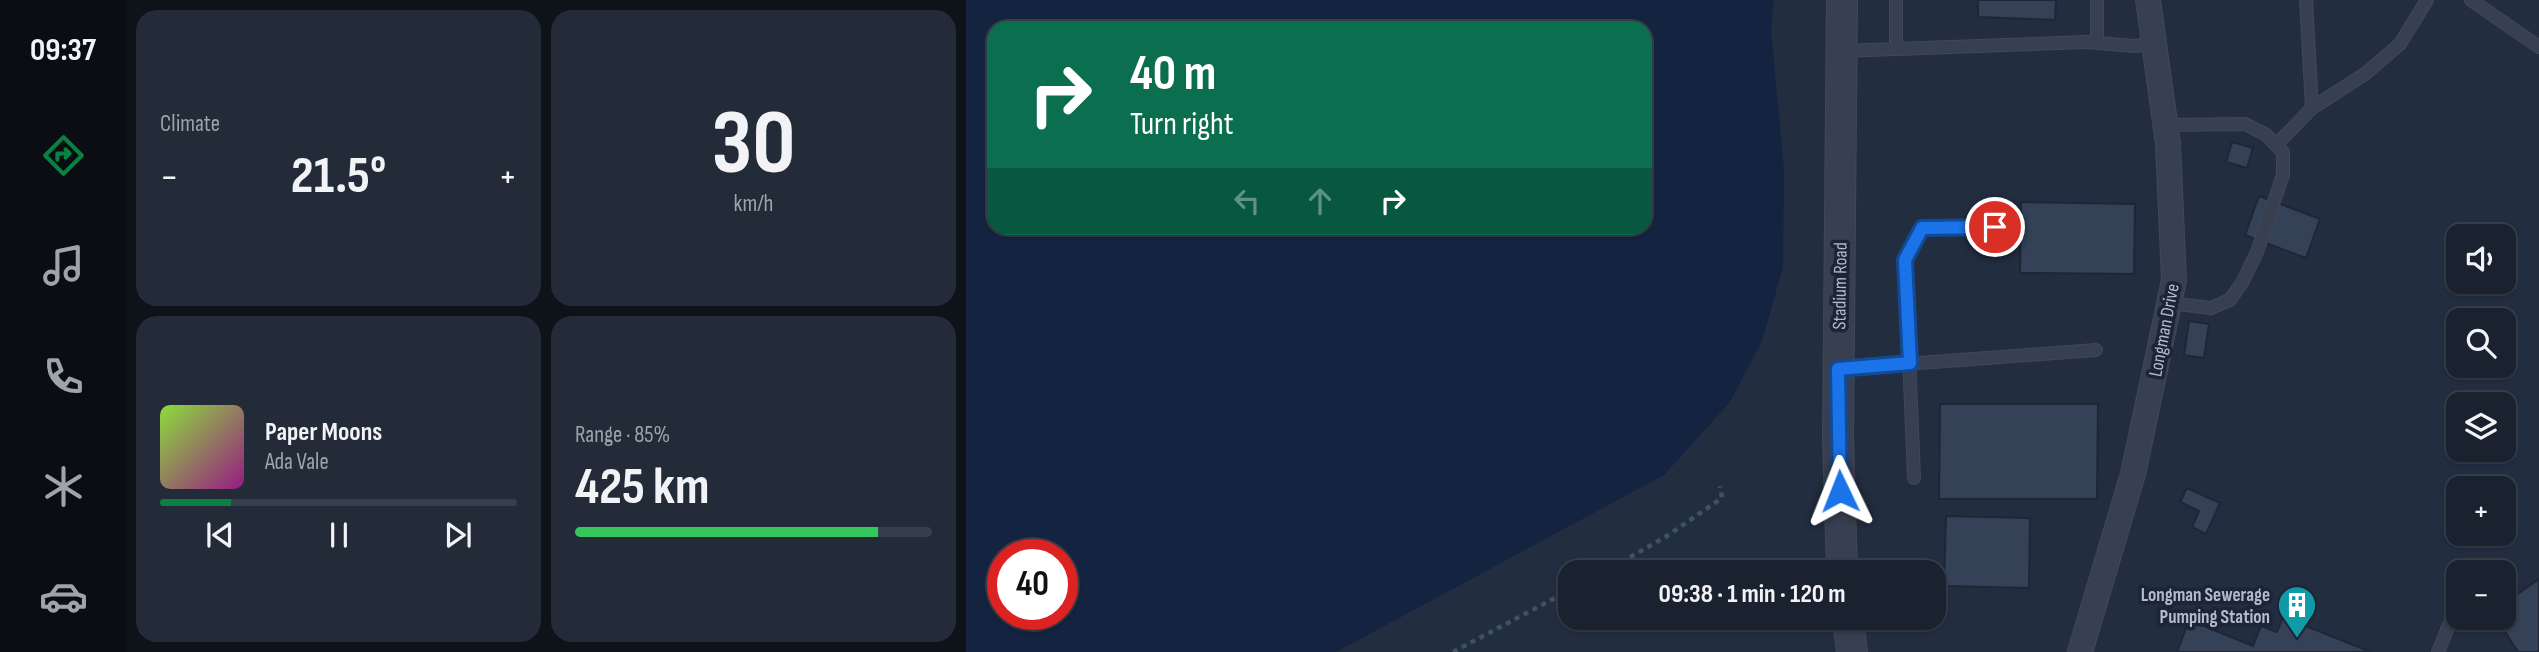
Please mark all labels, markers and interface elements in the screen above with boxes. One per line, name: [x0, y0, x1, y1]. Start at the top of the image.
text: 09:37: [30, 31, 96, 70]
text: 40 m: [1130, 45, 1216, 104]
icon: right: [1015, 49, 1106, 140]
text: 30: [711, 90, 796, 199]
text: Turn right: [1130, 105, 1234, 144]
text: Climate: [160, 110, 220, 138]
icon: directions: [39, 131, 88, 180]
text: 21.5°: [291, 145, 386, 208]
text: −: [160, 155, 179, 200]
text: +: [498, 155, 517, 200]
icon: left: [1228, 182, 1266, 220]
icon: ahead: [1301, 182, 1339, 220]
icon: right: [1374, 182, 1412, 220]
text: km/h: [734, 190, 773, 218]
pin: [1965, 197, 2025, 257]
icon: arrive: [1976, 208, 2014, 246]
map controls: [2446, 224, 2516, 630]
button: sound: [2446, 224, 2516, 294]
icon: music: [39, 241, 88, 290]
street label: Stadium Road: [1828, 242, 1853, 330]
street label: Longman Drive: [2144, 282, 2185, 379]
button: search: [2446, 308, 2516, 378]
icon: phone: [39, 352, 88, 401]
button: layers: [2446, 392, 2516, 462]
text: Paper Moons: [265, 417, 382, 448]
text: Range · 85%: [575, 421, 670, 449]
text: Ada Vale: [265, 448, 329, 476]
position arrow: [1803, 454, 1877, 528]
text: 425 km: [575, 456, 709, 519]
icon: climate: [39, 462, 88, 511]
button: +: [2446, 476, 2516, 546]
icon: previous: [201, 516, 239, 554]
icon: pause: [320, 516, 358, 554]
icon: next: [439, 516, 477, 554]
speed limit sign: 40: [987, 539, 1078, 630]
button: −: [2446, 560, 2516, 630]
icon: car: [39, 572, 88, 621]
text: 09:38 · 1 min · 120 m: [1659, 579, 1845, 610]
place label: Longman Sewerage Pumping Station: [2141, 584, 2270, 629]
building icon: Longman Sewerage Pumping Station: [2276, 584, 2318, 639]

